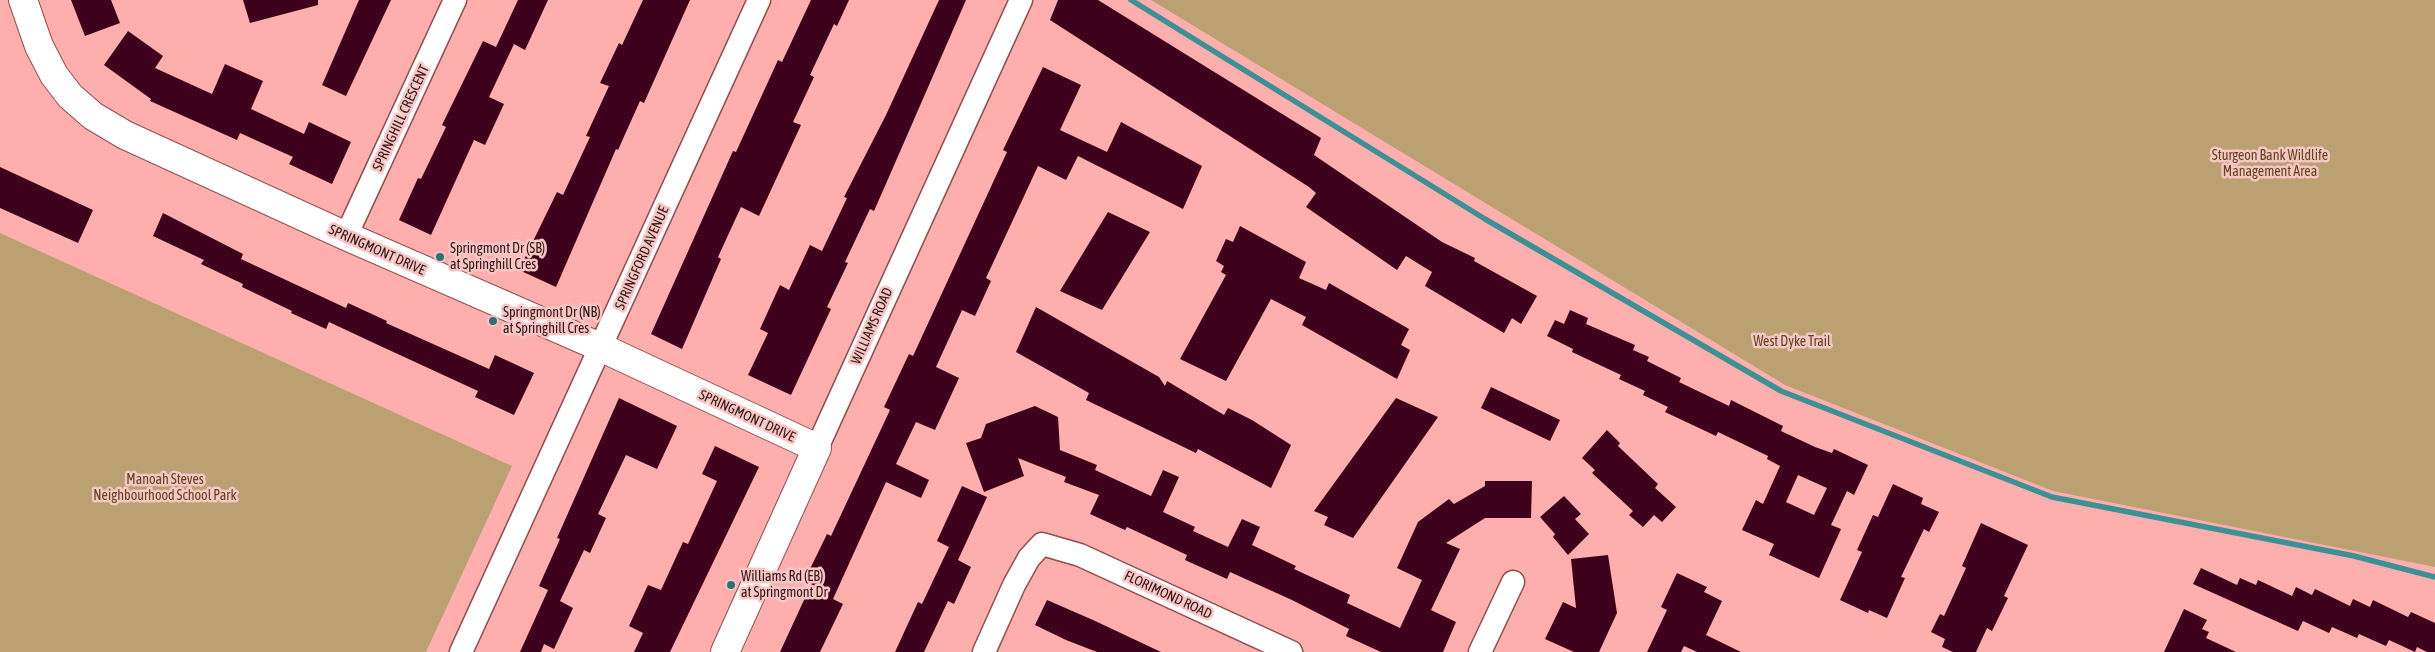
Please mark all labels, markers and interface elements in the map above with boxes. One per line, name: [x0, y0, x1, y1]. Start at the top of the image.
street label: SPRINGHILL CRESCENT: [369, 62, 433, 174]
park label: Sturgeon Bank Wildlife Management Area: [2212, 148, 2328, 180]
street label: SPRINGFORD AVENUE: [612, 204, 672, 312]
street label: SPRINGMONT DRIVE: [326, 221, 428, 279]
place label: Springmont Dr (SB) at Springhill Cres: [450, 241, 545, 274]
marker: Springmont Dr (SB) at Springhill Cres: [434, 251, 446, 263]
street label: WILLIAMS ROAD: [848, 285, 896, 367]
place label: Springmont Dr (NB) at Springhill Cres: [503, 305, 601, 338]
marker: Springmont Dr (NB) at Springhill Cres: [487, 315, 499, 327]
park label: West Dyke Trail: [1753, 334, 1831, 350]
street label: SPRINGMONT DRIVE: [696, 386, 798, 446]
park label: Manoah Steves Neighbourhood School Park: [93, 472, 237, 504]
street label: FLORIMOND ROAD: [1121, 567, 1215, 623]
place label: Williams Rd (EB) at Springmont Dr: [741, 569, 828, 602]
marker: Williams Rd (EB) at Springmont Dr: [725, 579, 737, 591]

